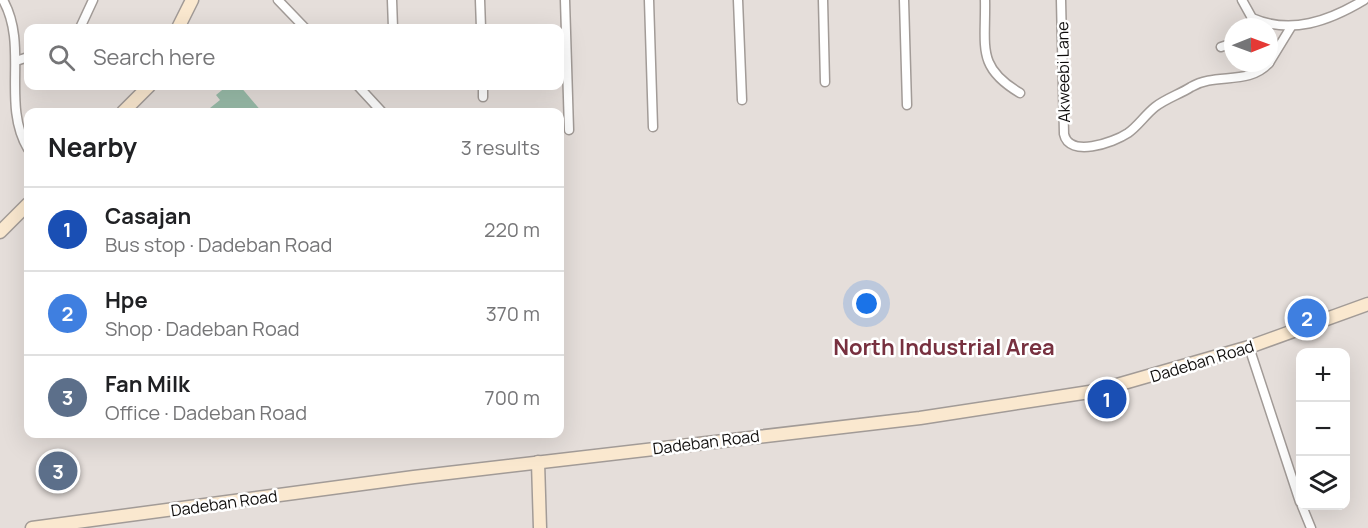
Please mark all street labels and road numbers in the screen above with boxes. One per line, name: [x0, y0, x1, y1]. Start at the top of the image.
street label: Akweebi Lane: [1051, 21, 1075, 123]
street label: Dadeban Road: [1147, 335, 1257, 387]
street label: Dadeban Road: [651, 425, 761, 459]
street label: Dadeban Road: [169, 485, 279, 521]

